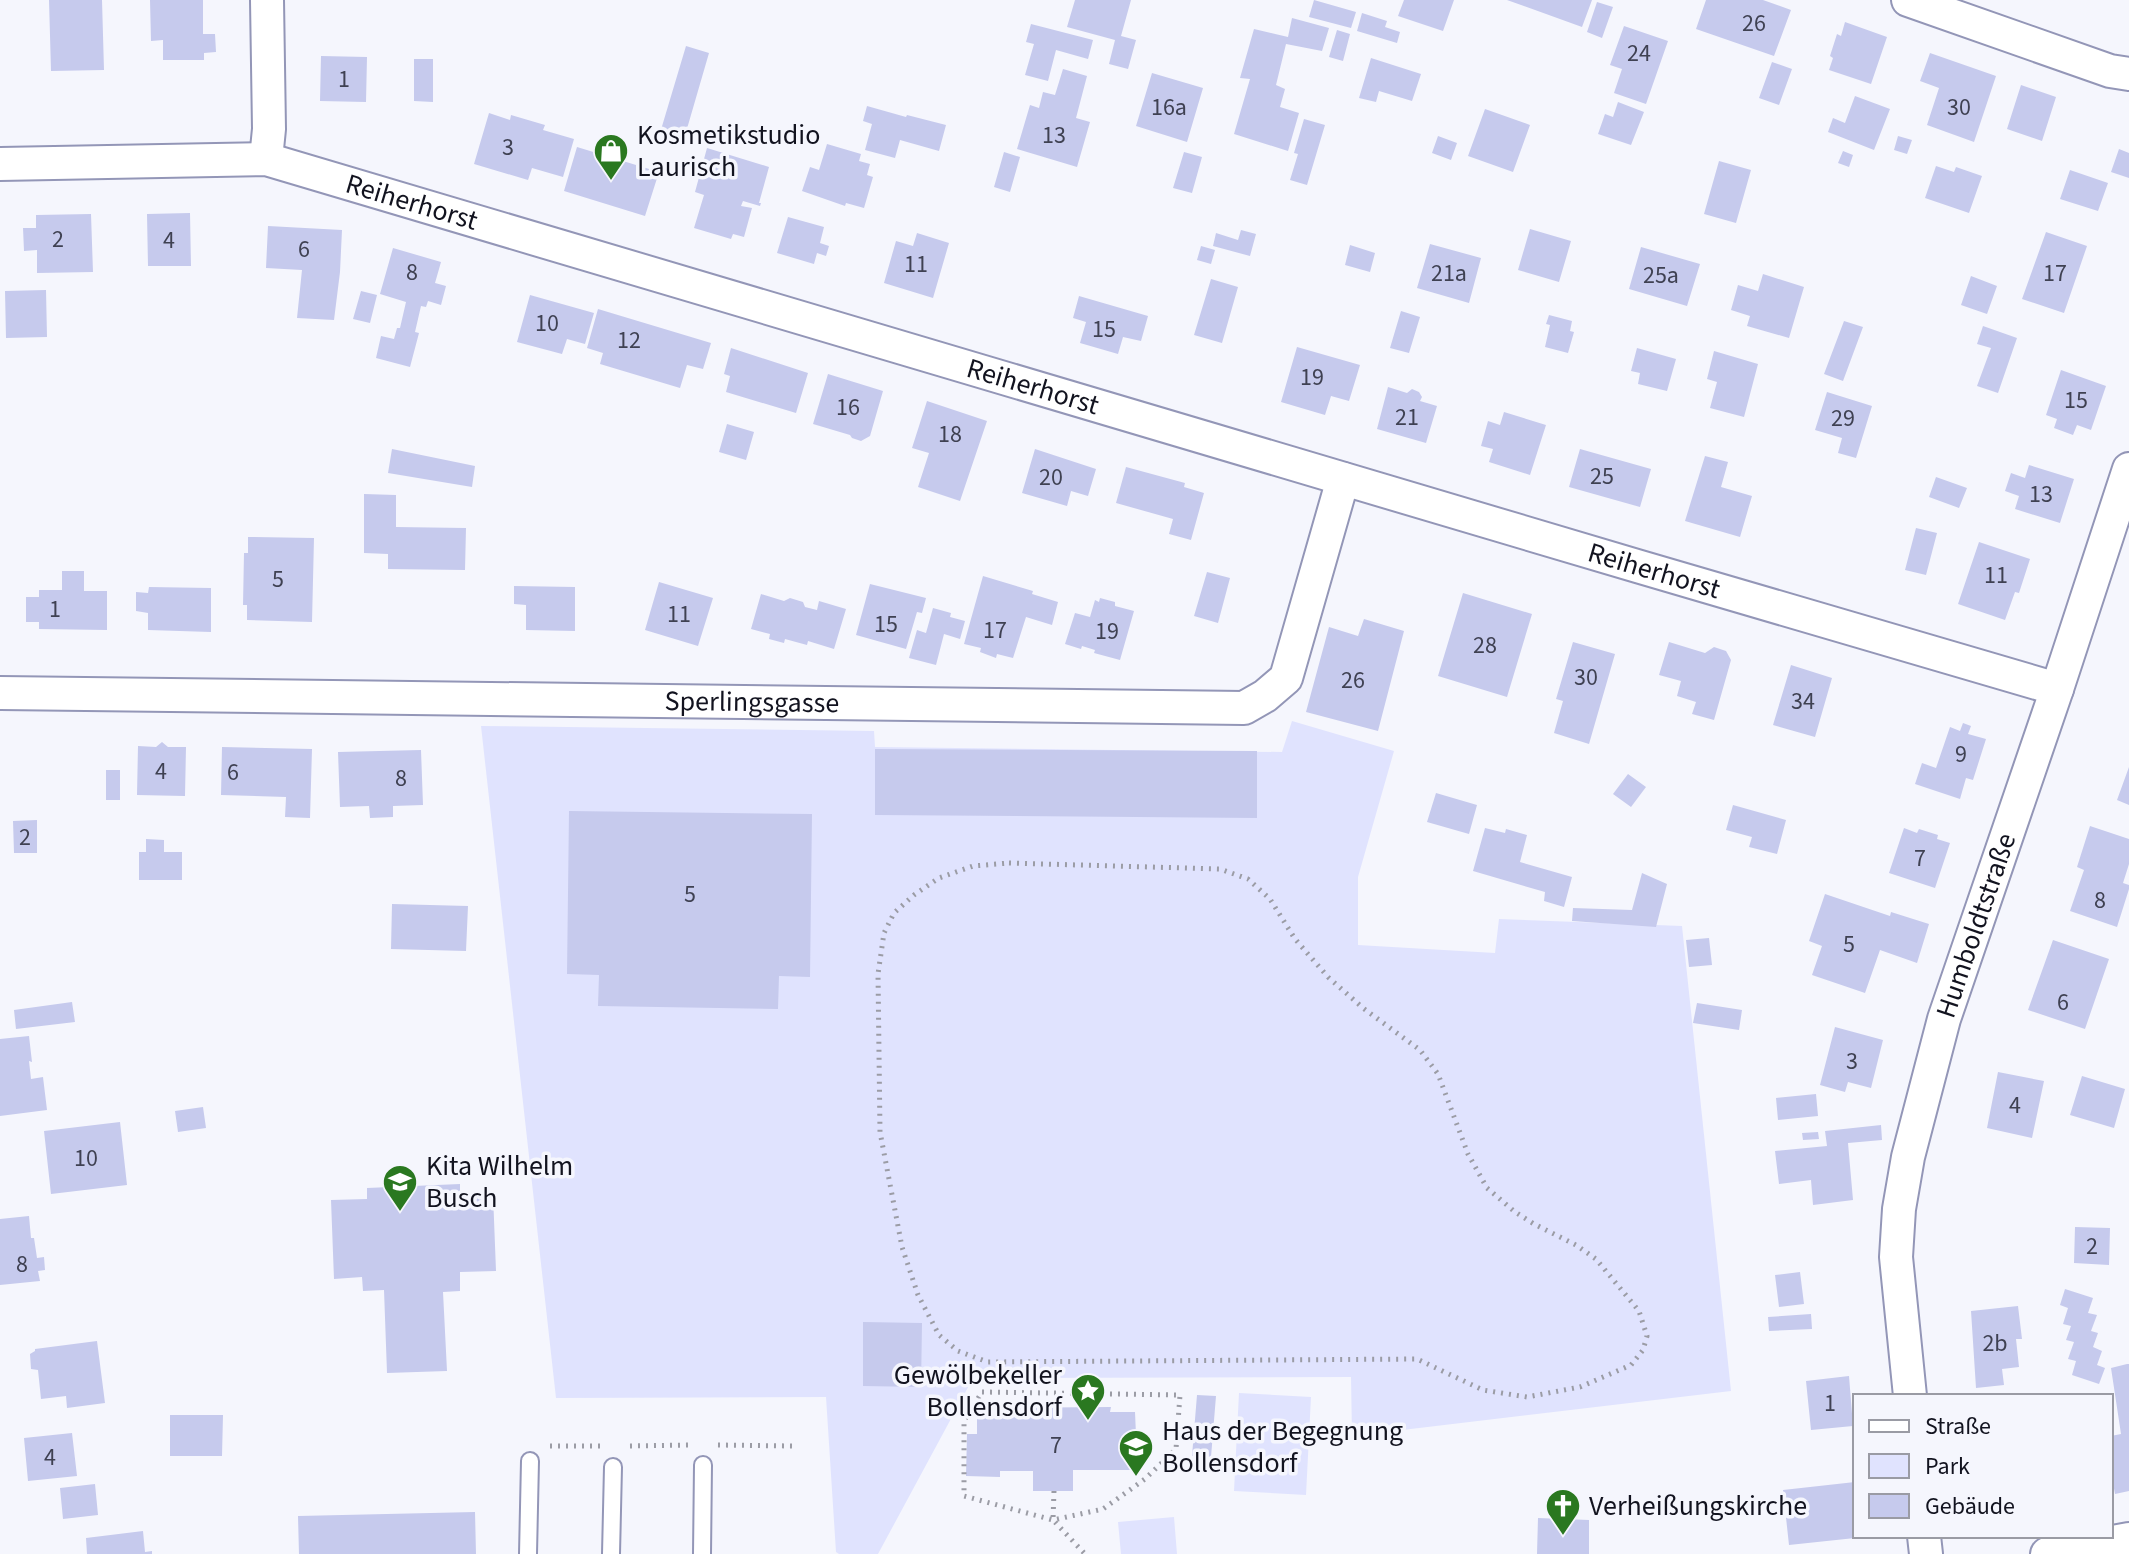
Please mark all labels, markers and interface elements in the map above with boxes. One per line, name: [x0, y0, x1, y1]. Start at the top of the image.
house number: 26: [1742, 6, 1766, 41]
house number: 24: [1627, 36, 1651, 71]
house number: 1: [338, 62, 350, 97]
house number: 16a: [1151, 90, 1187, 125]
house number: 30: [1947, 90, 1971, 125]
place label: Kosmetikstudio Laurisch: [637, 115, 820, 187]
house number: 13: [1042, 118, 1066, 153]
house number: 3: [502, 130, 514, 165]
shop icon: Kosmetikstudio Laurisch: [592, 132, 630, 182]
street label: Reiherhorst: [341, 164, 483, 241]
house number: 2: [52, 222, 64, 257]
house number: 4: [163, 223, 175, 258]
house number: 6: [298, 232, 310, 267]
house number: 11: [904, 247, 928, 282]
house number: 8: [406, 255, 418, 290]
house number: 21a: [1431, 256, 1467, 291]
house number: 17: [2043, 256, 2067, 291]
house number: 25a: [1643, 258, 1679, 293]
house number: 10: [535, 306, 559, 341]
house number: 15: [1092, 312, 1116, 347]
house number: 12: [617, 323, 641, 358]
street label: Reiherhorst: [962, 348, 1104, 425]
house number: 19: [1300, 360, 1324, 395]
house number: 15: [2064, 383, 2088, 418]
house number: 16: [836, 390, 860, 425]
house number: 21: [1395, 400, 1419, 435]
house number: 29: [1831, 401, 1855, 436]
house number: 18: [938, 417, 962, 452]
house number: 25: [1590, 459, 1614, 494]
house number: 20: [1039, 460, 1063, 495]
house number: 13: [2029, 477, 2053, 512]
street label: Reiherhorst: [1583, 533, 1725, 609]
house number: 11: [1984, 558, 2008, 593]
house number: 5: [272, 562, 284, 597]
house number: 1: [49, 592, 61, 627]
house number: 11: [667, 597, 691, 632]
house number: 15: [874, 607, 898, 642]
house number: 17: [983, 613, 1007, 648]
house number: 19: [1095, 614, 1119, 649]
house number: 28: [1473, 628, 1497, 663]
house number: 30: [1574, 660, 1598, 695]
house number: 26: [1341, 663, 1365, 698]
street label: Sperlingsgasse: [664, 681, 839, 723]
house number: 34: [1791, 684, 1815, 719]
house number: 9: [1955, 737, 1967, 772]
house number: 4: [155, 754, 167, 789]
house number: 6: [227, 755, 239, 790]
house number: 8: [395, 761, 407, 796]
house number: 2: [19, 820, 31, 855]
street label: Humboldtstraße: [1926, 828, 2026, 1023]
house number: 7: [1914, 841, 1926, 876]
house number: 5: [684, 877, 696, 912]
house number: 8: [2094, 883, 2106, 918]
house number: 5: [1843, 927, 1855, 962]
house number: 6: [2057, 985, 2069, 1020]
house number: 3: [1846, 1044, 1858, 1079]
house number: 4: [2009, 1088, 2021, 1123]
house number: 10: [74, 1141, 98, 1176]
place label: Kita Wilhelm Busch: [426, 1146, 573, 1218]
school or university icon: Kita Wilhelm Busch: [381, 1163, 419, 1213]
house number: 2: [2086, 1229, 2098, 1264]
house number: 8: [16, 1247, 28, 1282]
house number: 2b: [1982, 1326, 2008, 1361]
place label: Gewölbekeller Bollensdorf: [894, 1355, 1063, 1427]
place icon: Gewölbekeller Bollensdorf: [1069, 1372, 1107, 1422]
house number: 1: [1824, 1386, 1836, 1421]
legend: [1853, 1394, 2113, 1538]
text: Straße: [1925, 1409, 1991, 1444]
place label: Haus der Begegnung Bollensdorf: [1162, 1411, 1403, 1483]
house number: 7: [1050, 1428, 1062, 1463]
school or university icon: Haus der Begegnung Bollensdorf: [1117, 1428, 1155, 1478]
house number: 4: [44, 1440, 56, 1475]
text: Park: [1925, 1449, 1970, 1484]
place label: Verheißungskirche: [1589, 1486, 1807, 1526]
church icon: Verheißungskirche: [1544, 1487, 1582, 1537]
text: Gebäude: [1925, 1489, 2015, 1524]

